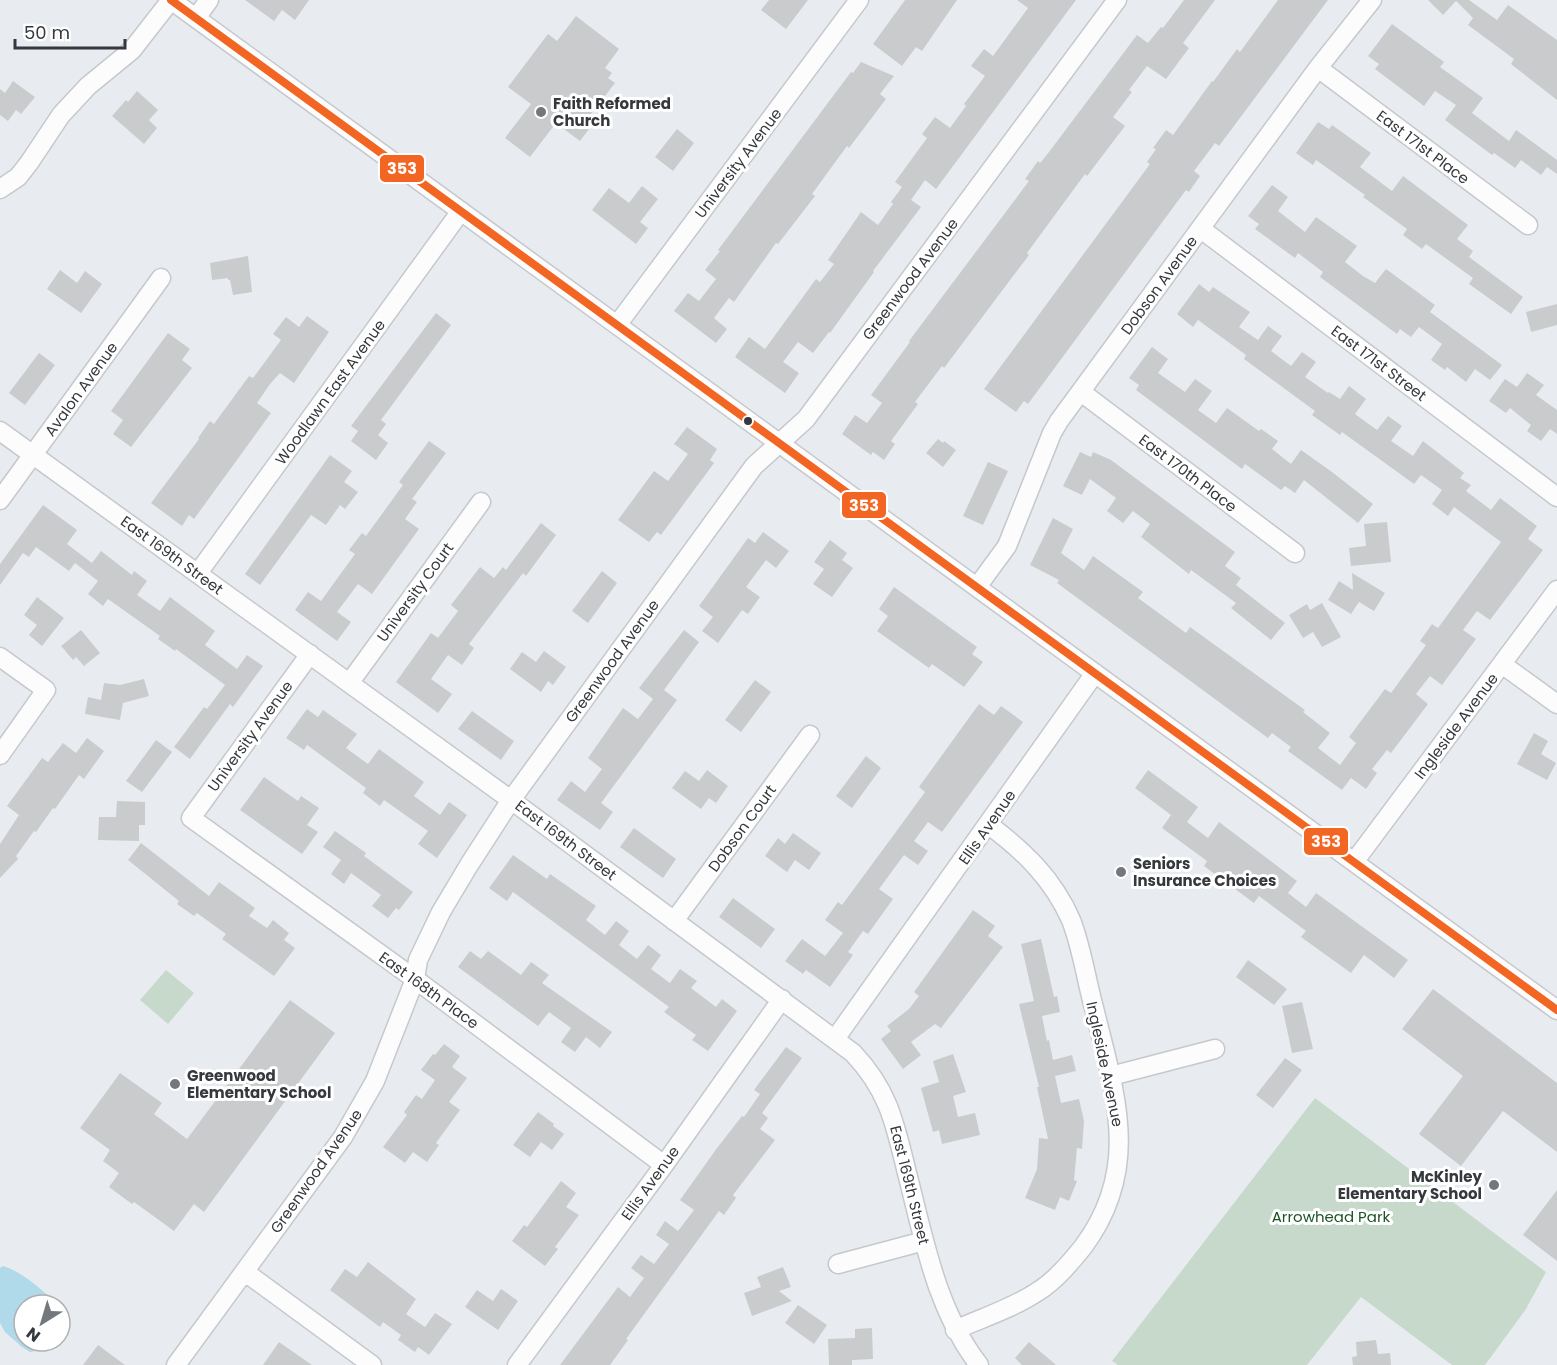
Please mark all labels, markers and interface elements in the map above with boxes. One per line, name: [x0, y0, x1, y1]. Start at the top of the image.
scale bar: [15, 12, 124, 50]
text: 50 m: [24, 20, 70, 45]
place label: Faith Reformed Church: [553, 93, 671, 131]
street label: University Avenue: [690, 104, 786, 222]
marker: Faith Reformed Church: [534, 105, 548, 119]
street label: East 171st Place: [1372, 105, 1474, 189]
line badge: 353: [379, 154, 425, 183]
text: 353: [387, 157, 417, 180]
street label: Greenwood Avenue: [857, 214, 963, 344]
street label: Dobson Avenue: [1116, 231, 1202, 339]
street label: Woodlawn East Avenue: [270, 315, 390, 469]
street label: East 171st Street: [1327, 320, 1431, 406]
street label: Avalon Avenue: [40, 338, 122, 440]
unlabelled marker: [742, 415, 754, 427]
street label: East 170th Place: [1135, 429, 1241, 517]
line badge: 353: [841, 491, 887, 519]
text: 353: [849, 494, 879, 517]
street label: East 169th Street: [117, 511, 227, 599]
street label: University Court: [372, 538, 458, 646]
street label: Greenwood Avenue: [560, 595, 664, 727]
street label: Ingleside Avenue: [1409, 669, 1503, 783]
street label: University Avenue: [203, 676, 297, 796]
street label: Dobson Court: [703, 780, 781, 876]
street label: Ellis Avenue: [953, 785, 1021, 869]
street label: East 169th Street: [511, 795, 621, 885]
line badge: 353: [1303, 827, 1349, 856]
text: 353: [1311, 830, 1341, 853]
place label: Seniors Insurance Choices: [1133, 853, 1276, 891]
marker: Seniors Insurance Choices: [1114, 865, 1128, 879]
street label: East 168th Place: [375, 947, 483, 1033]
street label: Ingleside Avenue: [1081, 999, 1129, 1129]
place label: Greenwood Elementary School: [187, 1065, 331, 1103]
marker: Greenwood Elementary School: [168, 1077, 182, 1091]
street label: Greenwood Avenue: [265, 1105, 367, 1237]
street label: East 169th Street: [885, 1123, 935, 1247]
street label: Ellis Avenue: [616, 1142, 684, 1224]
place label: McKinley Elementary School: [1338, 1166, 1483, 1204]
marker: McKinley Elementary School: [1487, 1178, 1501, 1192]
park label: Arrowhead Park: [1272, 1206, 1391, 1227]
north arrow: [12, 1293, 72, 1353]
text: N: [22, 1322, 45, 1347]

